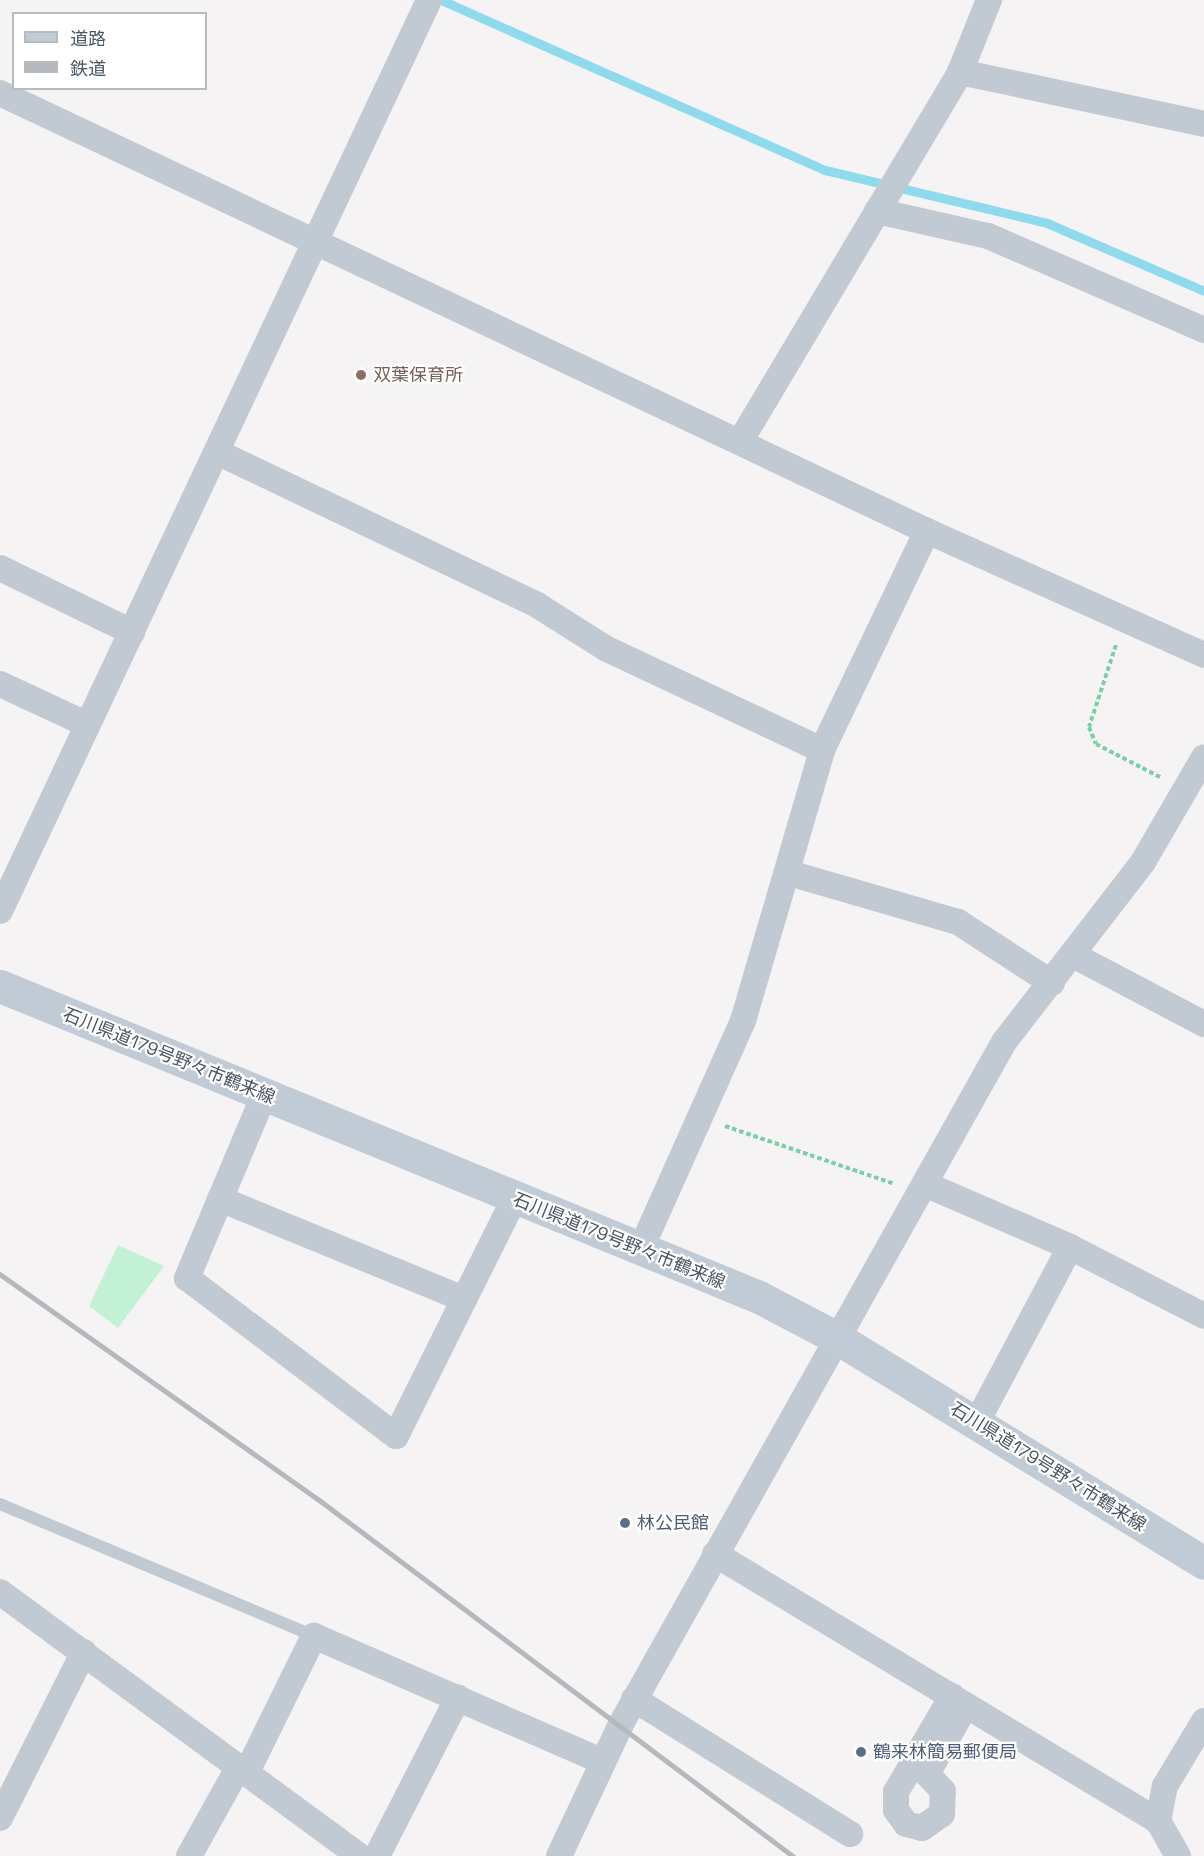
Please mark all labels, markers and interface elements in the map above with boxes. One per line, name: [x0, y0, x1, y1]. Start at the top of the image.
legend: [12, 12, 207, 90]
text: 道路: [70, 27, 106, 50]
text: 鉄道: [70, 57, 106, 80]
place label: 双葉保育所: [373, 364, 463, 386]
marker: 双葉保育所: [354, 368, 368, 382]
street label: 石川県道179号野々市鶴来線: [60, 1004, 278, 1108]
street label: 石川県道179号野々市鶴来線: [510, 1189, 728, 1293]
street label: 石川県道179号野々市鶴来線: [946, 1398, 1150, 1536]
place label: 林公民館: [637, 1512, 709, 1534]
marker: 林公民館: [618, 1516, 632, 1530]
place label: 鶴来林簡易郵便局: [873, 1741, 1017, 1763]
marker: 鶴来林簡易郵便局: [854, 1745, 868, 1759]

